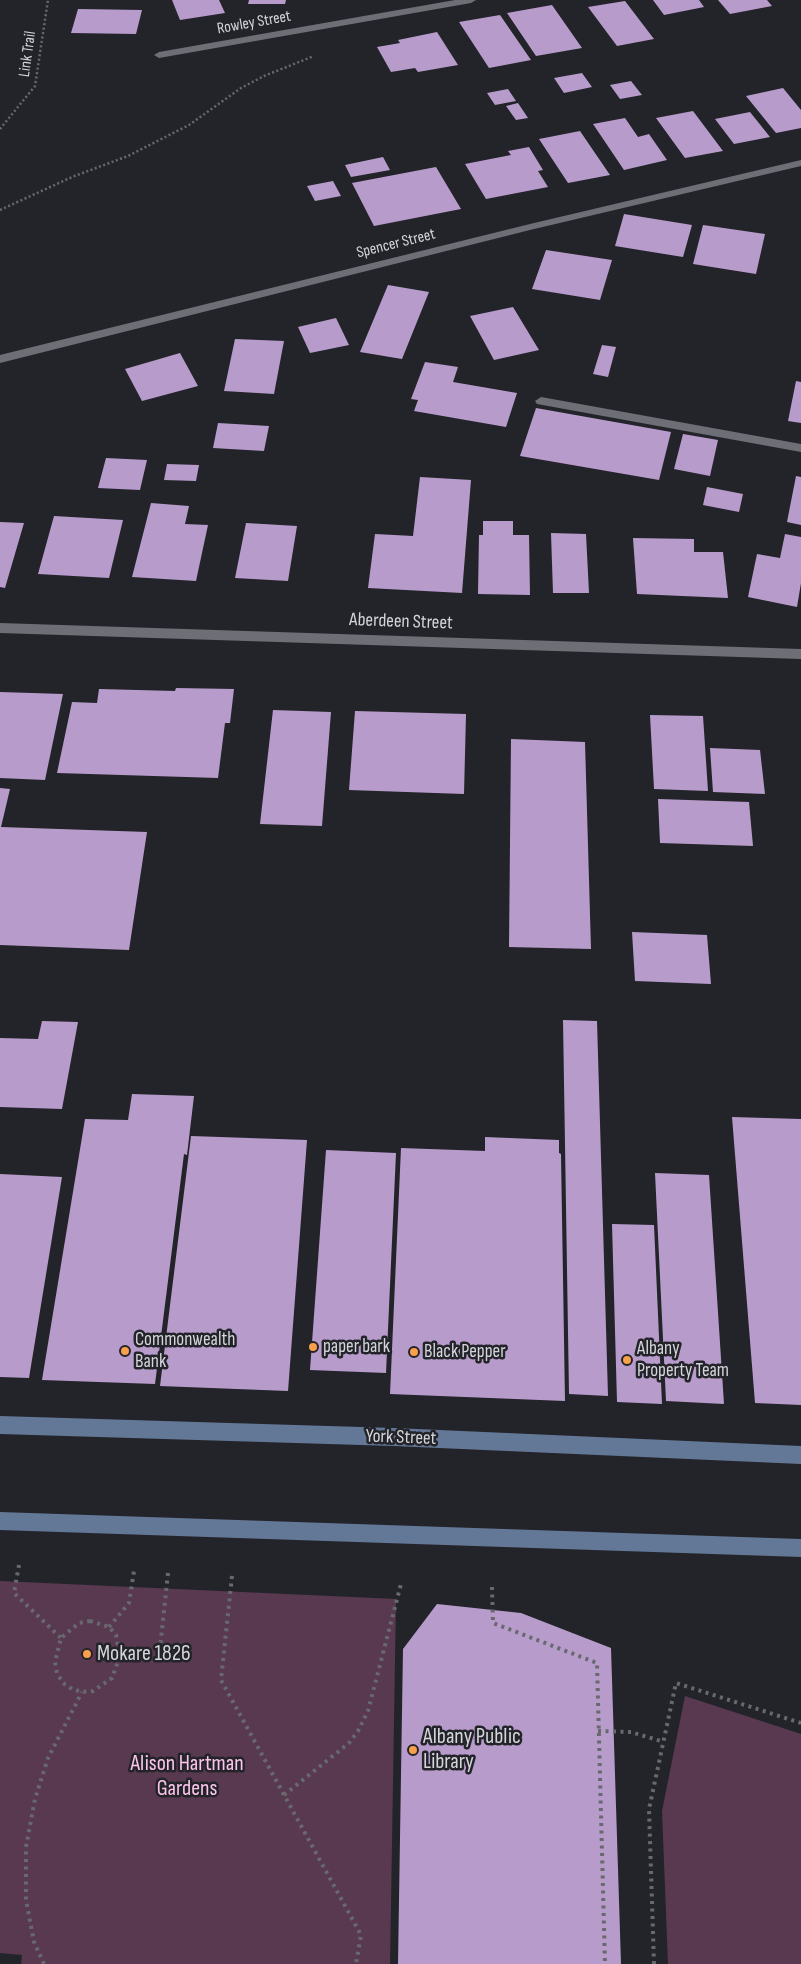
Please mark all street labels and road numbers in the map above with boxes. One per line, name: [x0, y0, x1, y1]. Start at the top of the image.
street label: Rowley Street: [216, 7, 292, 39]
street label: Link Trail: [15, 30, 41, 78]
street label: Spencer Street: [355, 225, 437, 263]
street label: Aberdeen Street: [349, 609, 453, 635]
street label: York Street: [365, 1425, 437, 1451]

